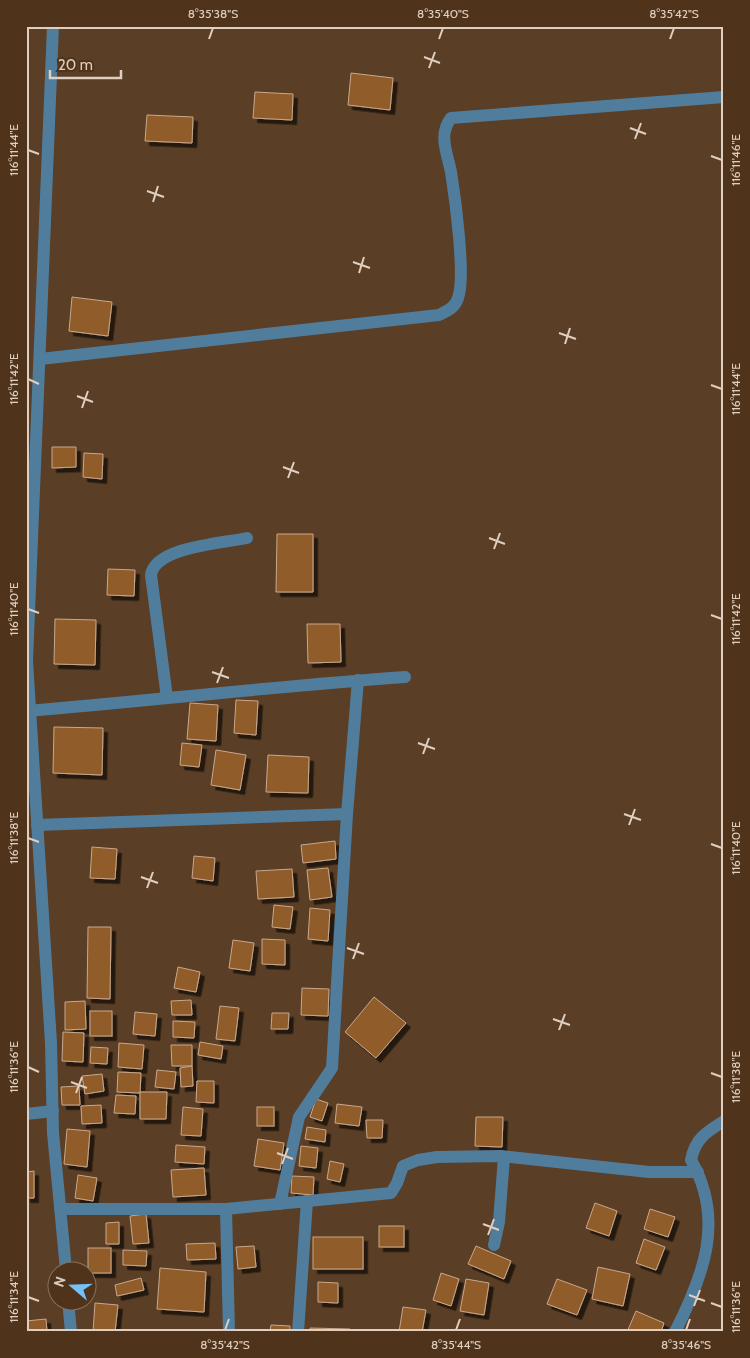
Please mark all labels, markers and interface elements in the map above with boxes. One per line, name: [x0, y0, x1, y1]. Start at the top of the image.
text: 8°35'38"S: [188, 6, 238, 21]
text: 8°35'40"S: [417, 6, 469, 21]
text: 8°35'42"S: [649, 6, 699, 21]
scale bar: [50, 48, 121, 80]
text: 20 m: [58, 56, 93, 74]
text: 116°11'44"E: [6, 124, 21, 176]
text: 116°11'46"E: [728, 134, 743, 186]
text: 116°11'42"E: [6, 353, 21, 405]
text: 116°11'44"E: [728, 363, 743, 415]
text: 116°11'40"E: [6, 582, 21, 636]
text: 116°11'42"E: [728, 593, 743, 645]
text: 116°11'38"E: [6, 812, 21, 864]
text: 116°11'40"E: [728, 821, 743, 875]
text: 116°11'36"E: [6, 1041, 21, 1093]
text: 116°11'38"E: [728, 1051, 743, 1103]
north arrow: [48, 1260, 98, 1310]
text: 116°11'34"E: [6, 1271, 21, 1323]
text: N: [50, 1274, 70, 1289]
text: 116°11'36"E: [728, 1281, 743, 1333]
text: 8°35'42"S: [200, 1337, 250, 1352]
text: 8°35'44"S: [431, 1337, 481, 1352]
text: 8°35'46"S: [661, 1337, 711, 1352]

